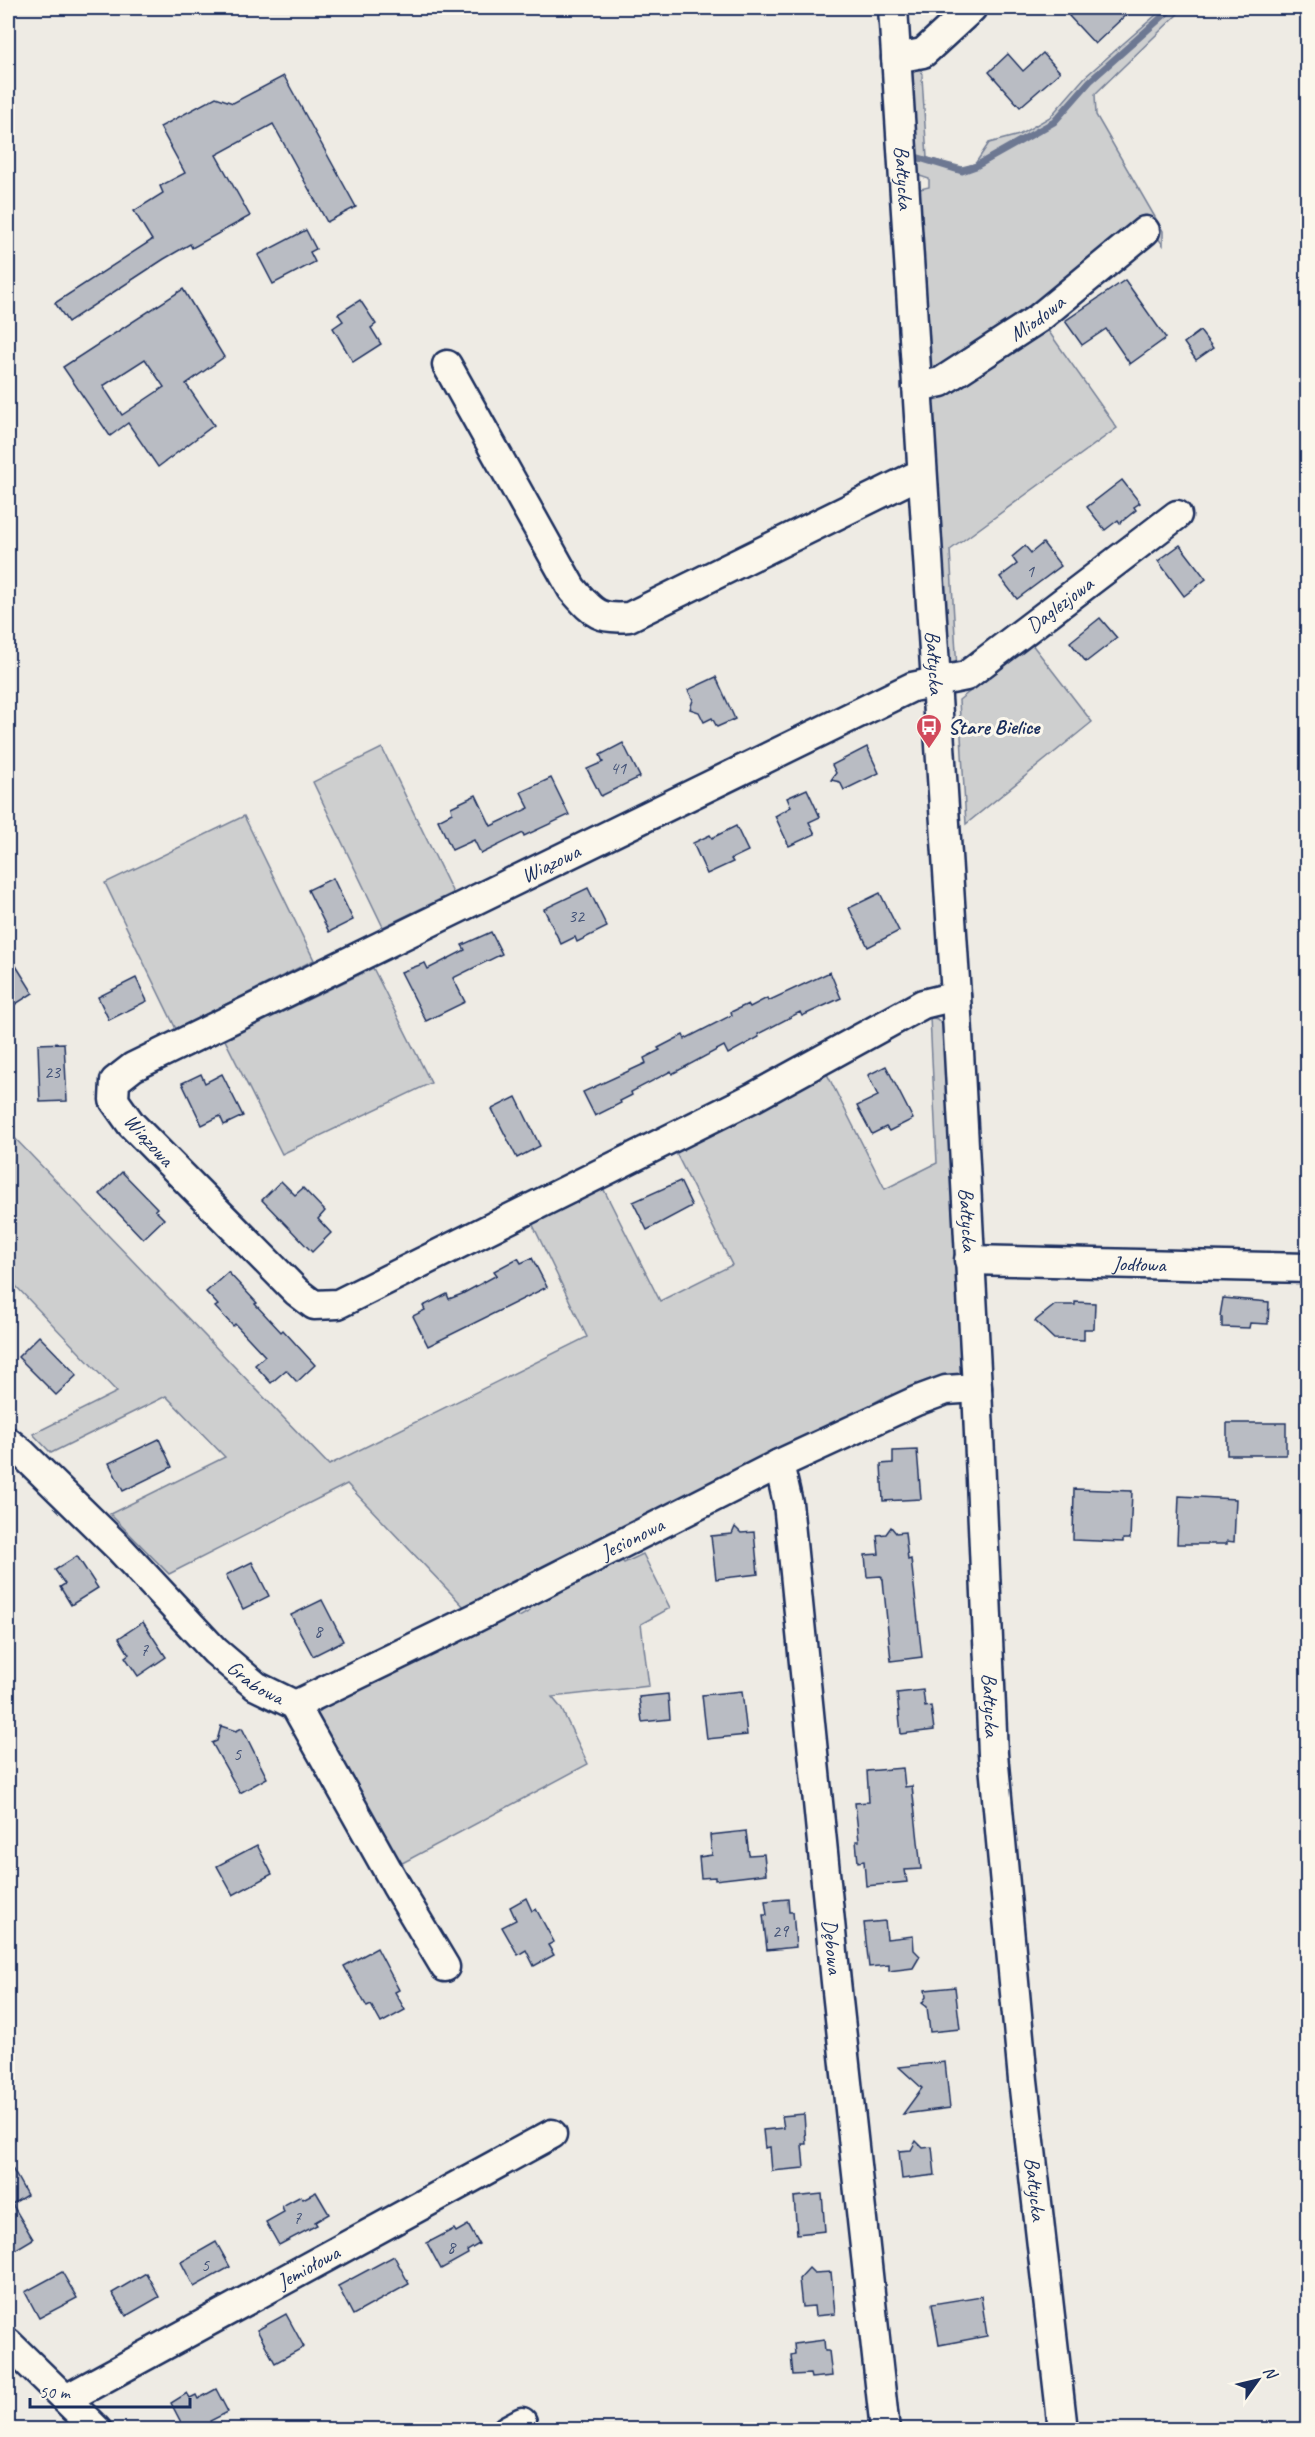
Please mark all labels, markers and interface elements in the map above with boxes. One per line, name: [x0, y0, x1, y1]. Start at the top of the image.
street label: Bałtycka: [889, 145, 919, 212]
street label: Miodowa: [1004, 288, 1072, 347]
house number: 1: [1026, 560, 1035, 582]
street label: Daglezjowa: [1021, 570, 1100, 638]
street label: Bałtycka: [920, 630, 950, 697]
bus stop icon: Stare Bielice: [914, 712, 944, 750]
place label: Stare Bielice: [948, 714, 1041, 740]
house number: 41: [610, 757, 627, 779]
street label: Wiązowa: [517, 837, 586, 889]
house number: 32: [568, 905, 586, 927]
house number: 23: [44, 1061, 62, 1083]
street label: Wiązowa: [119, 1108, 181, 1173]
street label: Bałtycka: [953, 1187, 983, 1254]
street label: Jodłowa: [1111, 1250, 1167, 1278]
street label: Jesionowa: [595, 1511, 670, 1566]
house number: 8: [314, 1620, 324, 1642]
house number: 7: [140, 1639, 149, 1661]
street label: Grabowa: [222, 1654, 290, 1712]
street label: Bałtycka: [976, 1673, 1005, 1739]
house number: 5: [233, 1743, 242, 1765]
street label: Dębowa: [817, 1918, 848, 1977]
house number: 29: [772, 1920, 790, 1942]
street label: Bałtycka: [1019, 2156, 1052, 2224]
house number: 7: [293, 2207, 302, 2229]
house number: 8: [447, 2236, 457, 2258]
street label: Jemiołowa: [272, 2239, 346, 2295]
house number: 5: [201, 2254, 210, 2276]
north arrow: [1228, 2350, 1288, 2410]
text: N: [1259, 2362, 1282, 2384]
scale bar: [30, 2371, 190, 2409]
text: 50 m: [39, 2381, 72, 2403]

